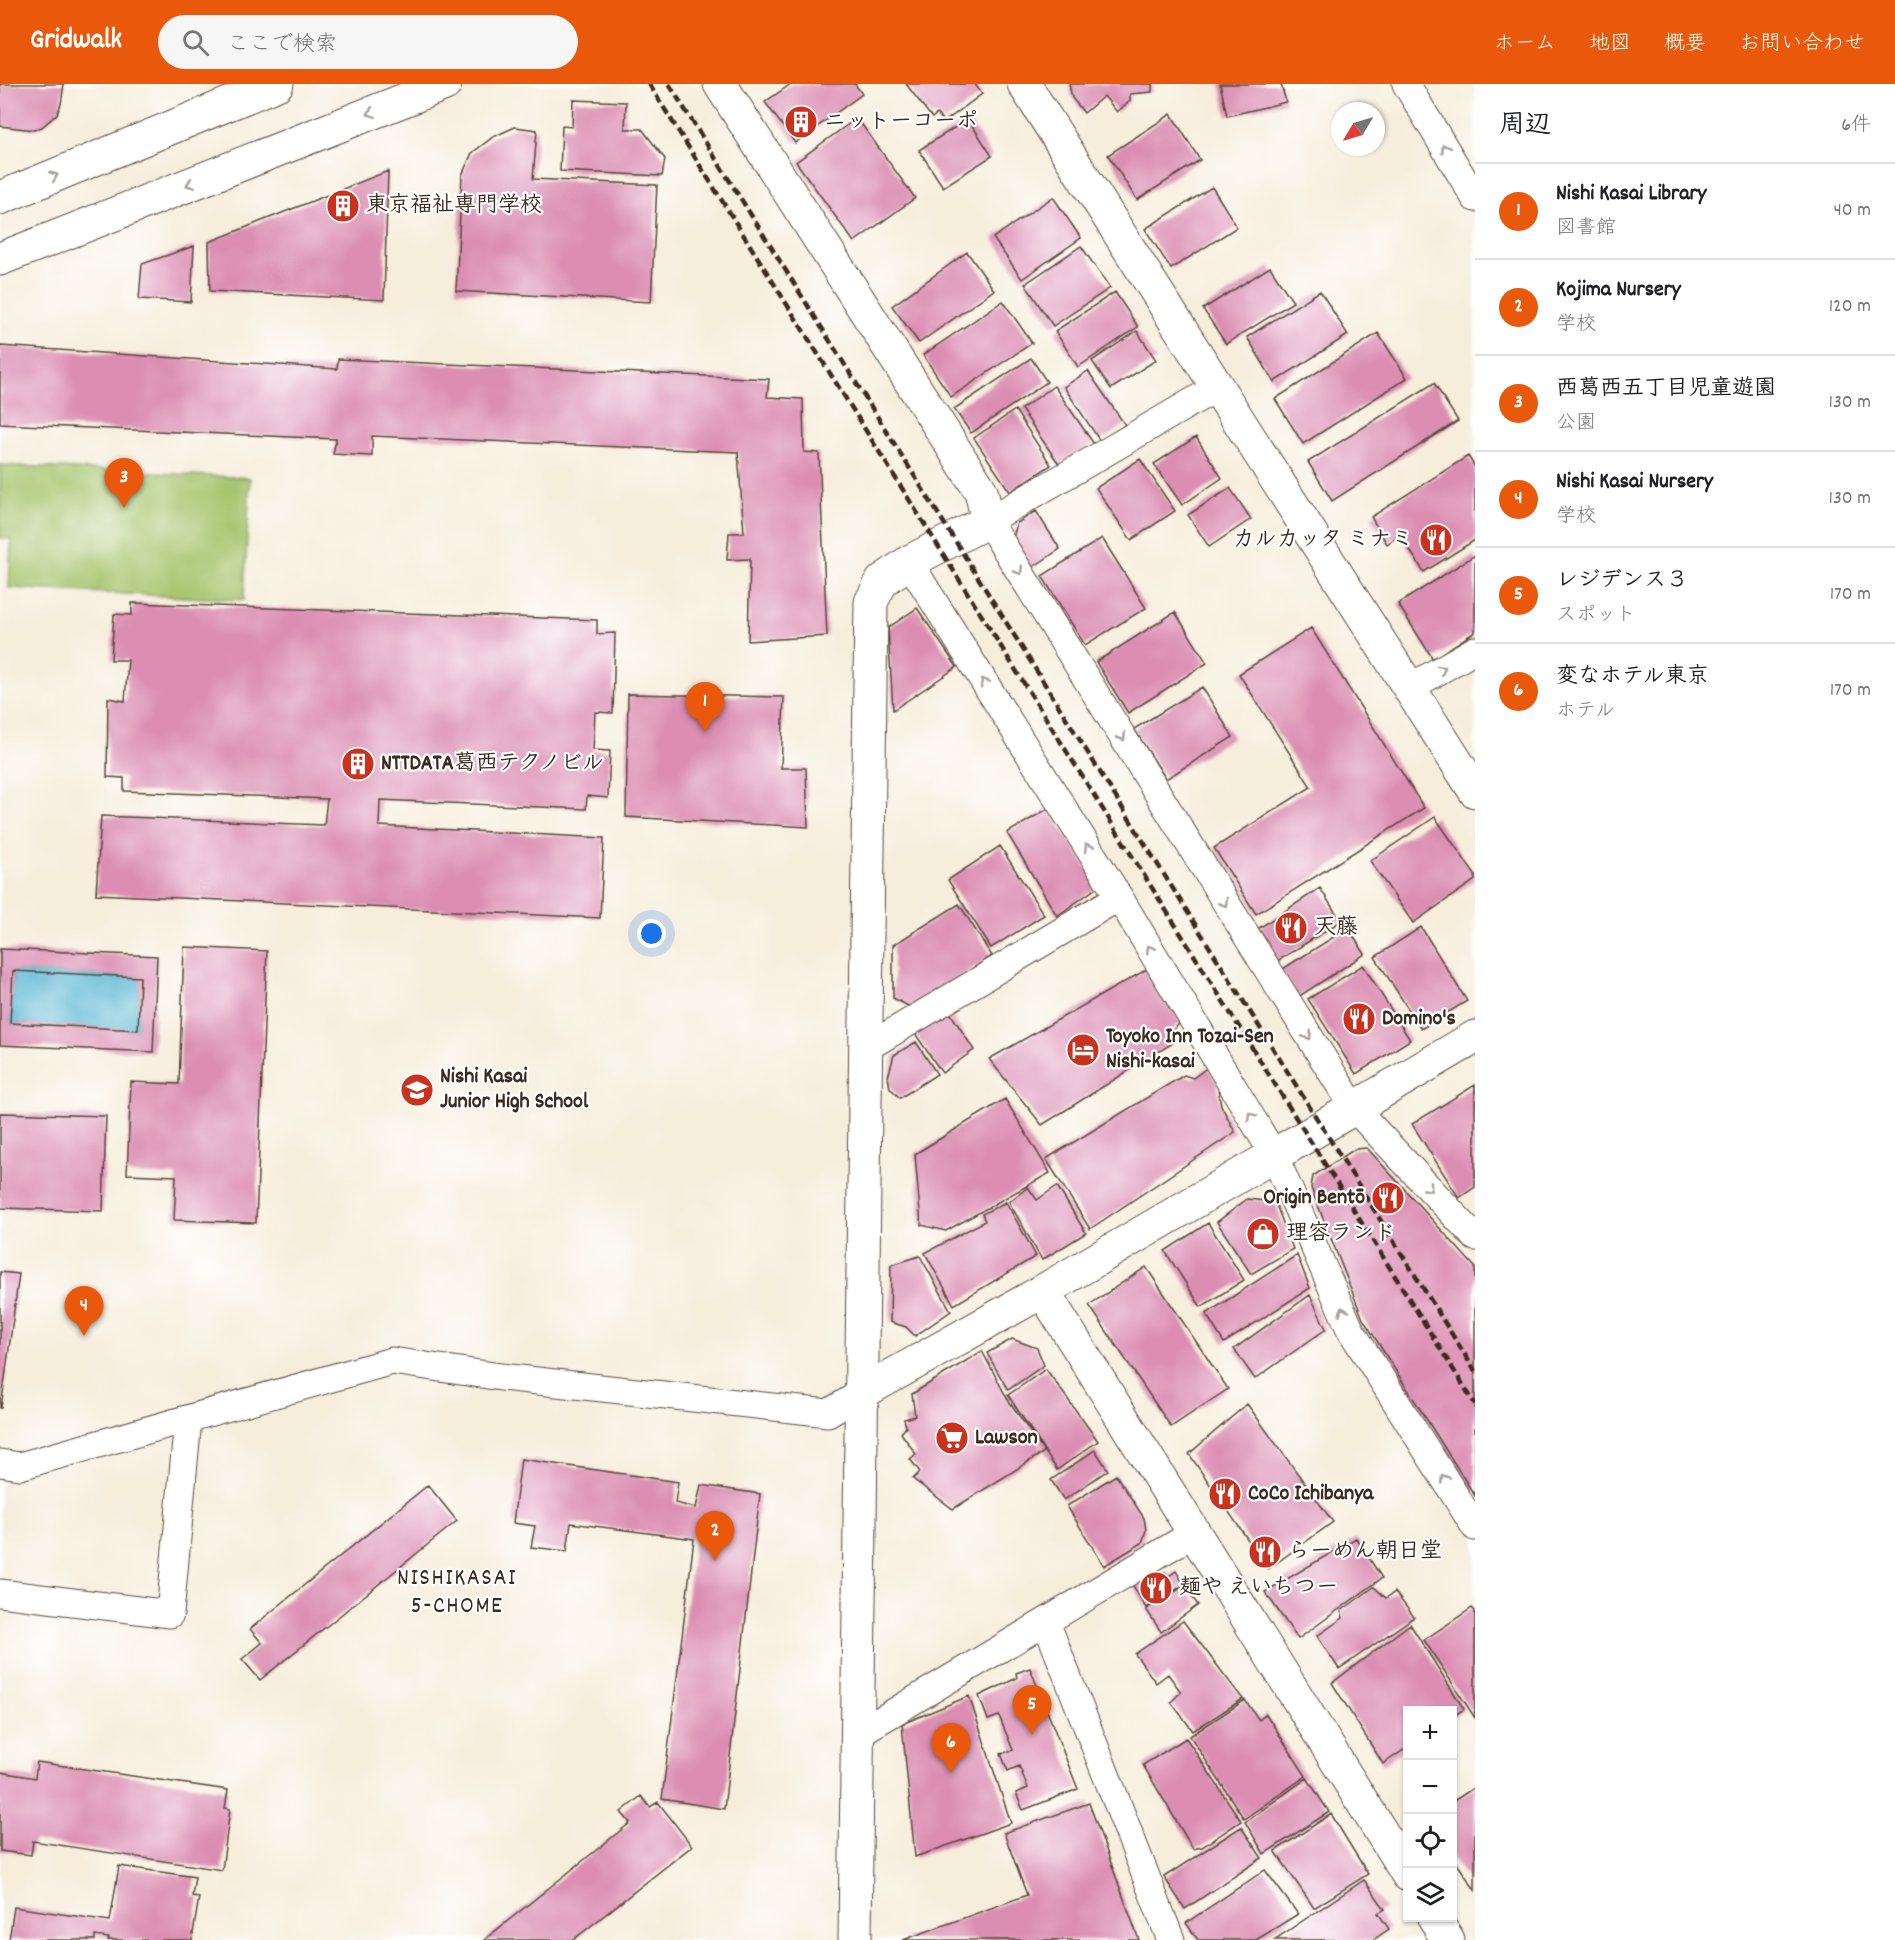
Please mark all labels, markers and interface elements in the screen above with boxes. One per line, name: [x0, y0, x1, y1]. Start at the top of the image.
search box: [158, 15, 578, 69]
text: Gridwalk: [30, 22, 122, 62]
icon: search: [179, 26, 212, 59]
text: ここで検索: [227, 30, 337, 61]
text: ホーム: [1494, 30, 1556, 60]
text: 地図: [1589, 30, 1631, 60]
text: 概要: [1664, 30, 1706, 60]
text: お問い合わせ: [1739, 30, 1865, 60]
north arrow: [1331, 102, 1385, 156]
building icon: ニットーコーポ: [783, 104, 819, 140]
one-way arrow: [366, 106, 377, 118]
place label: ニットーコーポ: [824, 107, 978, 138]
text: 周辺: [1499, 108, 1551, 145]
text: 6件: [1841, 112, 1871, 140]
one-way arrow: [1440, 144, 1452, 154]
one-way arrow: [48, 171, 59, 183]
one-way arrow: [185, 177, 195, 190]
text: Nishi Kasai Library: [1556, 179, 1707, 210]
building icon: 東京福祉専門学校: [325, 188, 361, 224]
place label: 東京福祉専門学校: [366, 191, 542, 222]
text: 1: [1516, 197, 1521, 225]
text: 40 m: [1833, 197, 1871, 225]
text: 図書館: [1556, 215, 1616, 243]
text: Kojima Nursery: [1556, 275, 1681, 306]
text: 2: [1514, 293, 1523, 321]
text: 120 m: [1829, 293, 1871, 321]
text: 学校: [1556, 311, 1596, 339]
text: 西葛西五丁目児童遊園: [1556, 374, 1776, 405]
text: 3: [1514, 389, 1523, 417]
text: 130 m: [1829, 389, 1871, 417]
text: 公園: [1556, 410, 1596, 438]
pin: 3: [104, 458, 144, 508]
text: Nishi Kasai Nursery: [1556, 467, 1713, 498]
text: 4: [1514, 485, 1523, 513]
text: 130 m: [1829, 485, 1871, 513]
text: 学校: [1556, 503, 1596, 531]
restaurant icon: カルカッタ ミナミ: [1418, 522, 1454, 558]
place label: カルカッタ ミナミ: [1233, 525, 1413, 556]
one-way arrow: [1012, 565, 1024, 575]
text: レジデンス３: [1556, 566, 1688, 597]
text: 5: [1514, 581, 1523, 609]
text: 170 m: [1830, 581, 1871, 609]
text: スポット: [1556, 602, 1636, 630]
text: 変なホテル東京: [1556, 662, 1709, 693]
one-way arrow: [1436, 665, 1446, 676]
text: 6: [1514, 677, 1523, 705]
text: 170 m: [1830, 677, 1871, 705]
one-way arrow: [980, 678, 992, 688]
pin: 1: [686, 682, 724, 732]
text: ホテル: [1556, 698, 1615, 726]
one-way arrow: [1114, 731, 1126, 741]
building icon: NTTDATA葛西テクノビル: [340, 746, 376, 782]
place label: NTTDATA葛西テクノビル: [381, 749, 604, 780]
one-way arrow: [1083, 843, 1095, 853]
one-way arrow: [1217, 897, 1229, 907]
restaurant icon: 天藤: [1273, 910, 1309, 946]
place label: 天藤: [1314, 913, 1358, 944]
your location: [637, 919, 666, 948]
one-way arrow: [1146, 945, 1158, 955]
restaurant icon: Domino's: [1341, 1001, 1377, 1037]
place label: Domino's: [1382, 1004, 1456, 1035]
place label: Toyoko Inn Tozai-Sen Nishi-kasai: [1106, 1022, 1274, 1078]
one-way arrow: [1301, 1030, 1312, 1041]
hotel icon: Toyoko Inn Tozai-Sen Nishi-kasai: [1065, 1032, 1101, 1068]
place label: Nishi Kasai Junior High School: [440, 1062, 589, 1118]
school or university icon: Nishi Kasai Junior High School: [399, 1072, 435, 1108]
one-way arrow: [1246, 1112, 1258, 1122]
restaurant icon: Origin Bentō: [1370, 1180, 1406, 1216]
one-way arrow: [1422, 1181, 1433, 1192]
place label: Origin Bentō: [1263, 1183, 1365, 1214]
shop icon: 理容ランド: [1245, 1216, 1281, 1252]
place label: 理容ランド: [1286, 1219, 1396, 1250]
pin: 4: [64, 1286, 104, 1336]
one-way arrow: [1338, 1307, 1350, 1318]
supermarket icon: Lawson: [934, 1420, 970, 1456]
place label: Lawson: [975, 1423, 1038, 1454]
one-way arrow: [1439, 1474, 1451, 1484]
restaurant icon: CoCo Ichibanya: [1207, 1476, 1243, 1512]
place label: CoCo Ichibanya: [1248, 1479, 1374, 1510]
pin: 2: [696, 1512, 734, 1561]
restaurant icon: らーめん朝日堂: [1247, 1534, 1283, 1570]
place label: らーめん朝日堂: [1288, 1537, 1442, 1568]
district label: NISHIKASAI 5-CHOME: [397, 1562, 517, 1624]
restaurant icon: 麺や えいちつー: [1138, 1570, 1174, 1606]
place label: 麺や えいちつー: [1179, 1573, 1338, 1604]
pin: 5: [1012, 1686, 1052, 1735]
map controls: [1403, 1706, 1457, 1922]
button: +: [1403, 1706, 1457, 1760]
pin: 6: [932, 1724, 970, 1773]
button: −: [1403, 1760, 1457, 1814]
button: locate: [1403, 1814, 1457, 1868]
button: layers: [1403, 1868, 1457, 1922]

